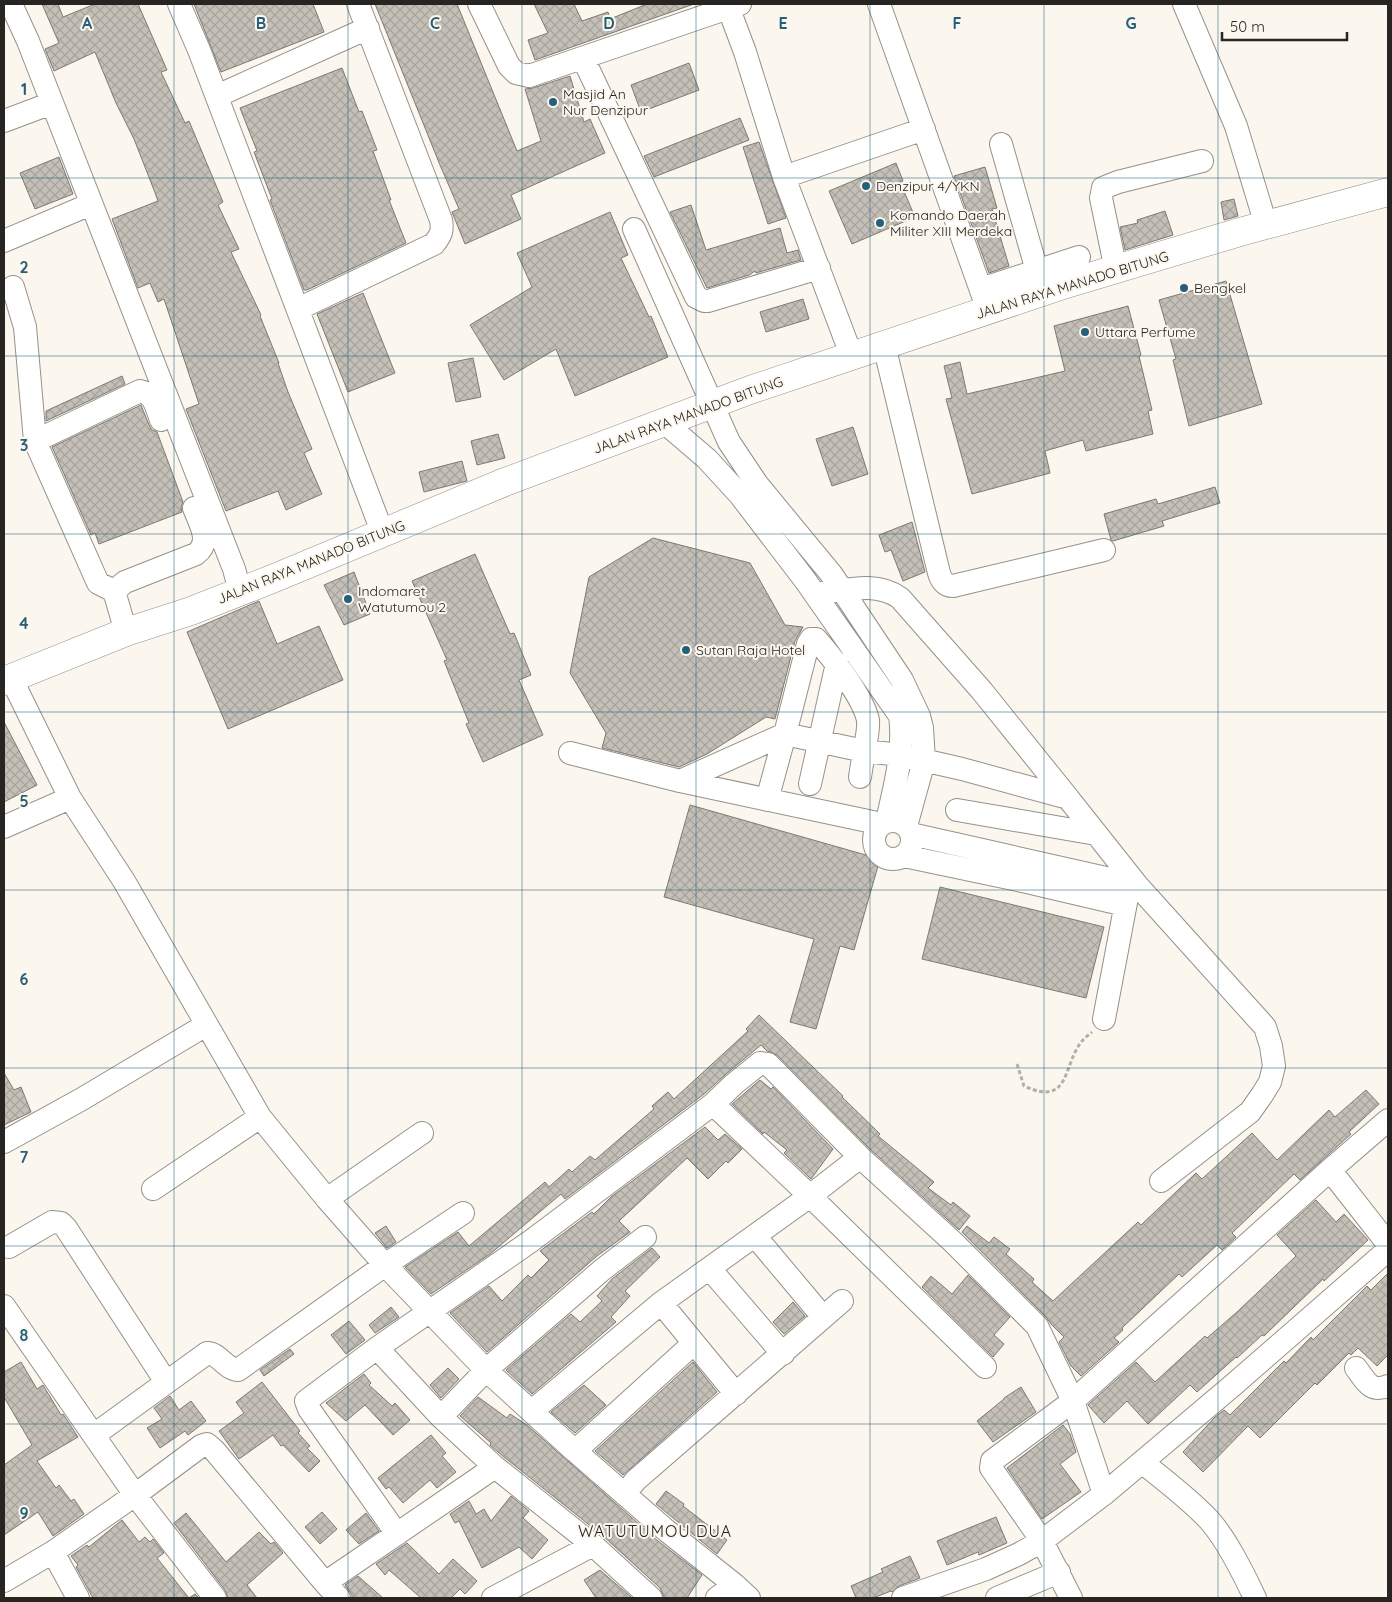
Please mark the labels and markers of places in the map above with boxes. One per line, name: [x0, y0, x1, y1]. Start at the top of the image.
place label: Masjid An Nur Denzipur: [563, 85, 649, 119]
marker: Masjid An Nur Denzipur: [547, 96, 559, 108]
place label: Denzipur 4/YKN: [876, 177, 980, 195]
marker: Denzipur 4/YKN: [860, 180, 872, 192]
place label: Komando Daerah Militer XIII Merdeka: [890, 206, 1012, 240]
marker: Komando Daerah Militer XIII Merdeka: [874, 217, 886, 229]
place label: Bengkel: [1194, 279, 1246, 297]
marker: Bengkel: [1178, 282, 1190, 294]
place label: Uttara Perfume: [1095, 323, 1196, 341]
marker: Uttara Perfume: [1079, 326, 1091, 338]
place label: Indomaret Watutumou 2: [358, 582, 446, 616]
marker: Indomaret Watutumou 2: [342, 593, 354, 605]
place label: Sutan Raja Hotel: [696, 641, 805, 659]
marker: Sutan Raja Hotel: [680, 644, 692, 656]

